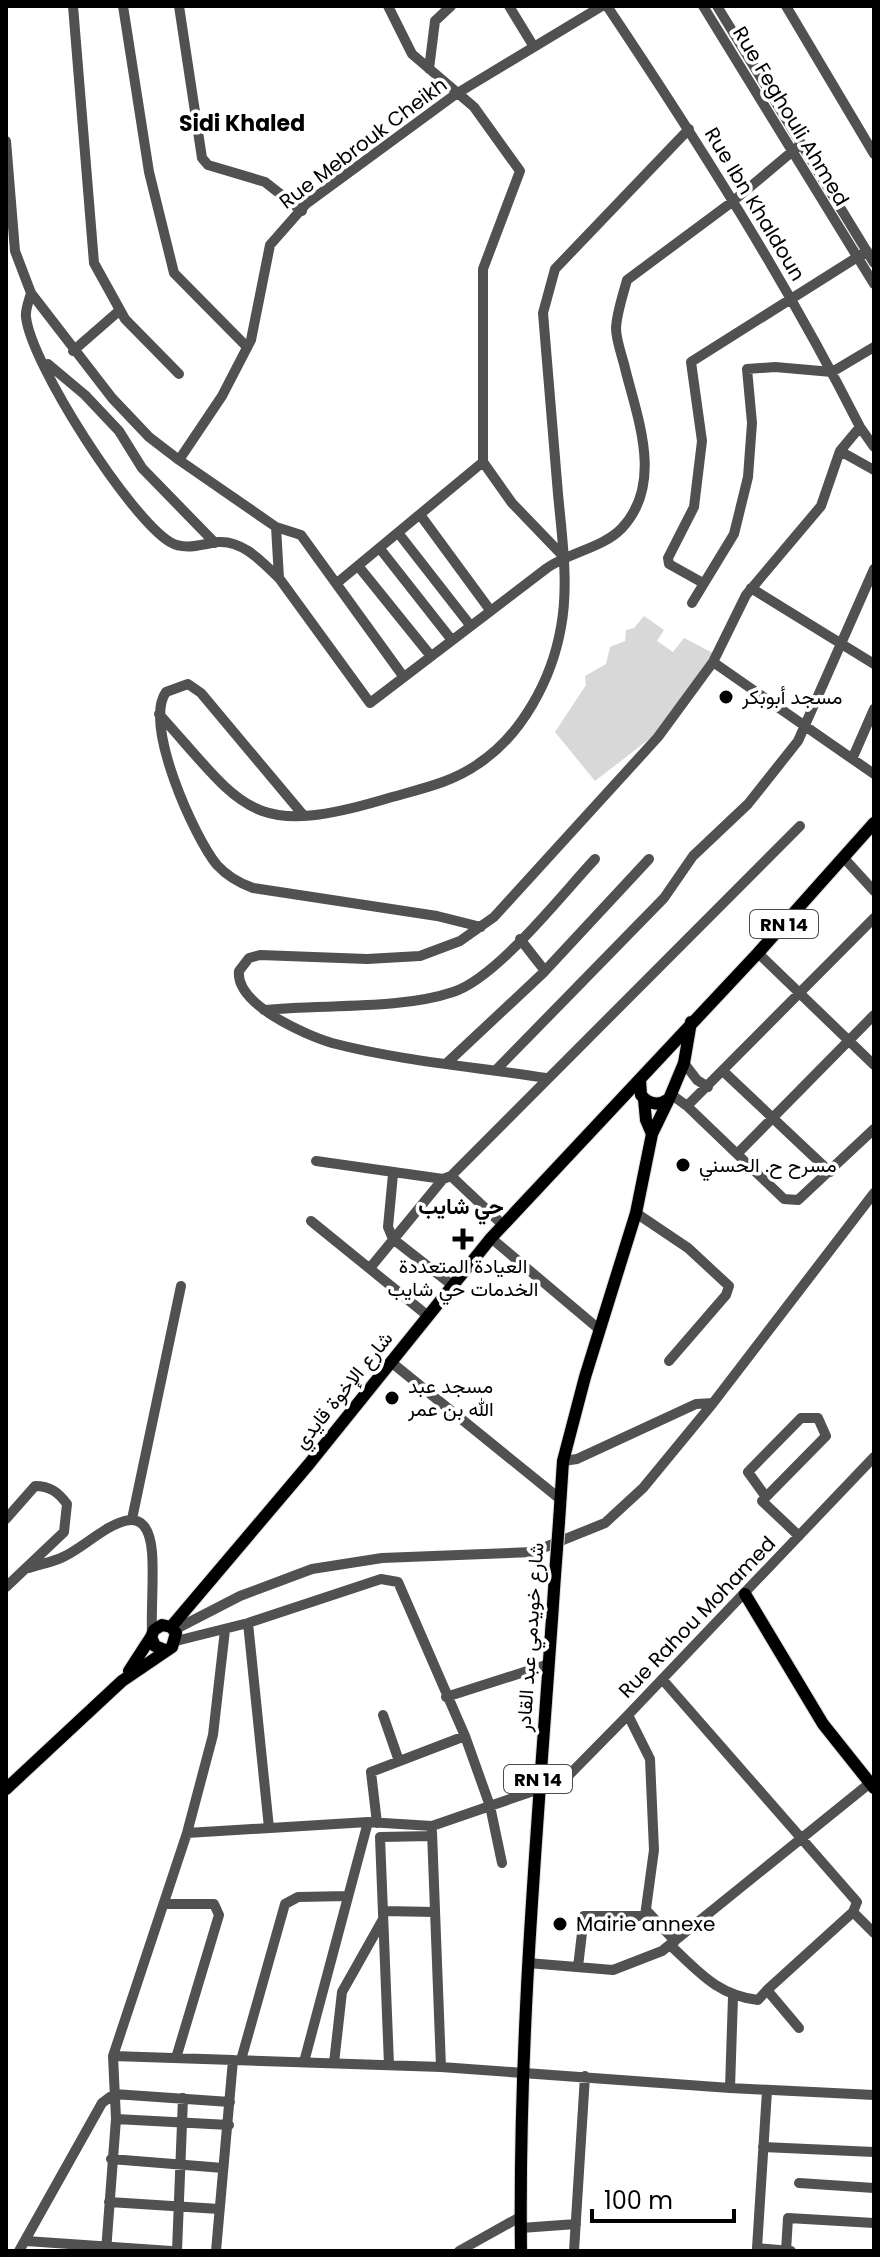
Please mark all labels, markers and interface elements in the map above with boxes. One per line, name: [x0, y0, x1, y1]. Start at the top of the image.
street label: Rue Feghouli Ahmed: [726, 21, 856, 211]
street label: Rue Mebrouk Cheikh: [273, 71, 453, 215]
district label: Sidi Khaled: [179, 108, 305, 139]
street label: Rue Ibn Khaldoun: [698, 122, 812, 286]
place label: مسجد أبوبكر: [741, 683, 842, 711]
marker: مسجد أبوبكر: [717, 688, 735, 706]
road number: RN 14: [750, 910, 818, 938]
place label: مسرح ح. الحسني: [699, 1151, 837, 1182]
marker: مسرح ح. الحسني: [674, 1156, 692, 1174]
district label: حي شايب: [418, 1191, 504, 1225]
marker: العيادة المتعددة الخدمات حي شايب: [452, 1228, 474, 1250]
place label: العيادة المتعددة الخدمات حي شايب: [388, 1252, 538, 1306]
street label: شارع الإخوة قايدي: [287, 1325, 401, 1457]
place label: مسجد عبد الله بن عمر: [407, 1372, 494, 1423]
marker: مسجد عبد الله بن عمر: [383, 1389, 401, 1407]
street label: Rue Rahou Mohamed: [612, 1530, 782, 1704]
street label: شارع خويدمي عبد القادر: [509, 1542, 554, 1734]
road number: RN 14: [504, 1765, 572, 1793]
place label: Mairie annexe: [576, 1910, 715, 1938]
marker: Mairie annexe: [551, 1915, 569, 1933]
scale bar: [592, 2173, 734, 2223]
text: 100 m: [604, 2184, 673, 2217]

